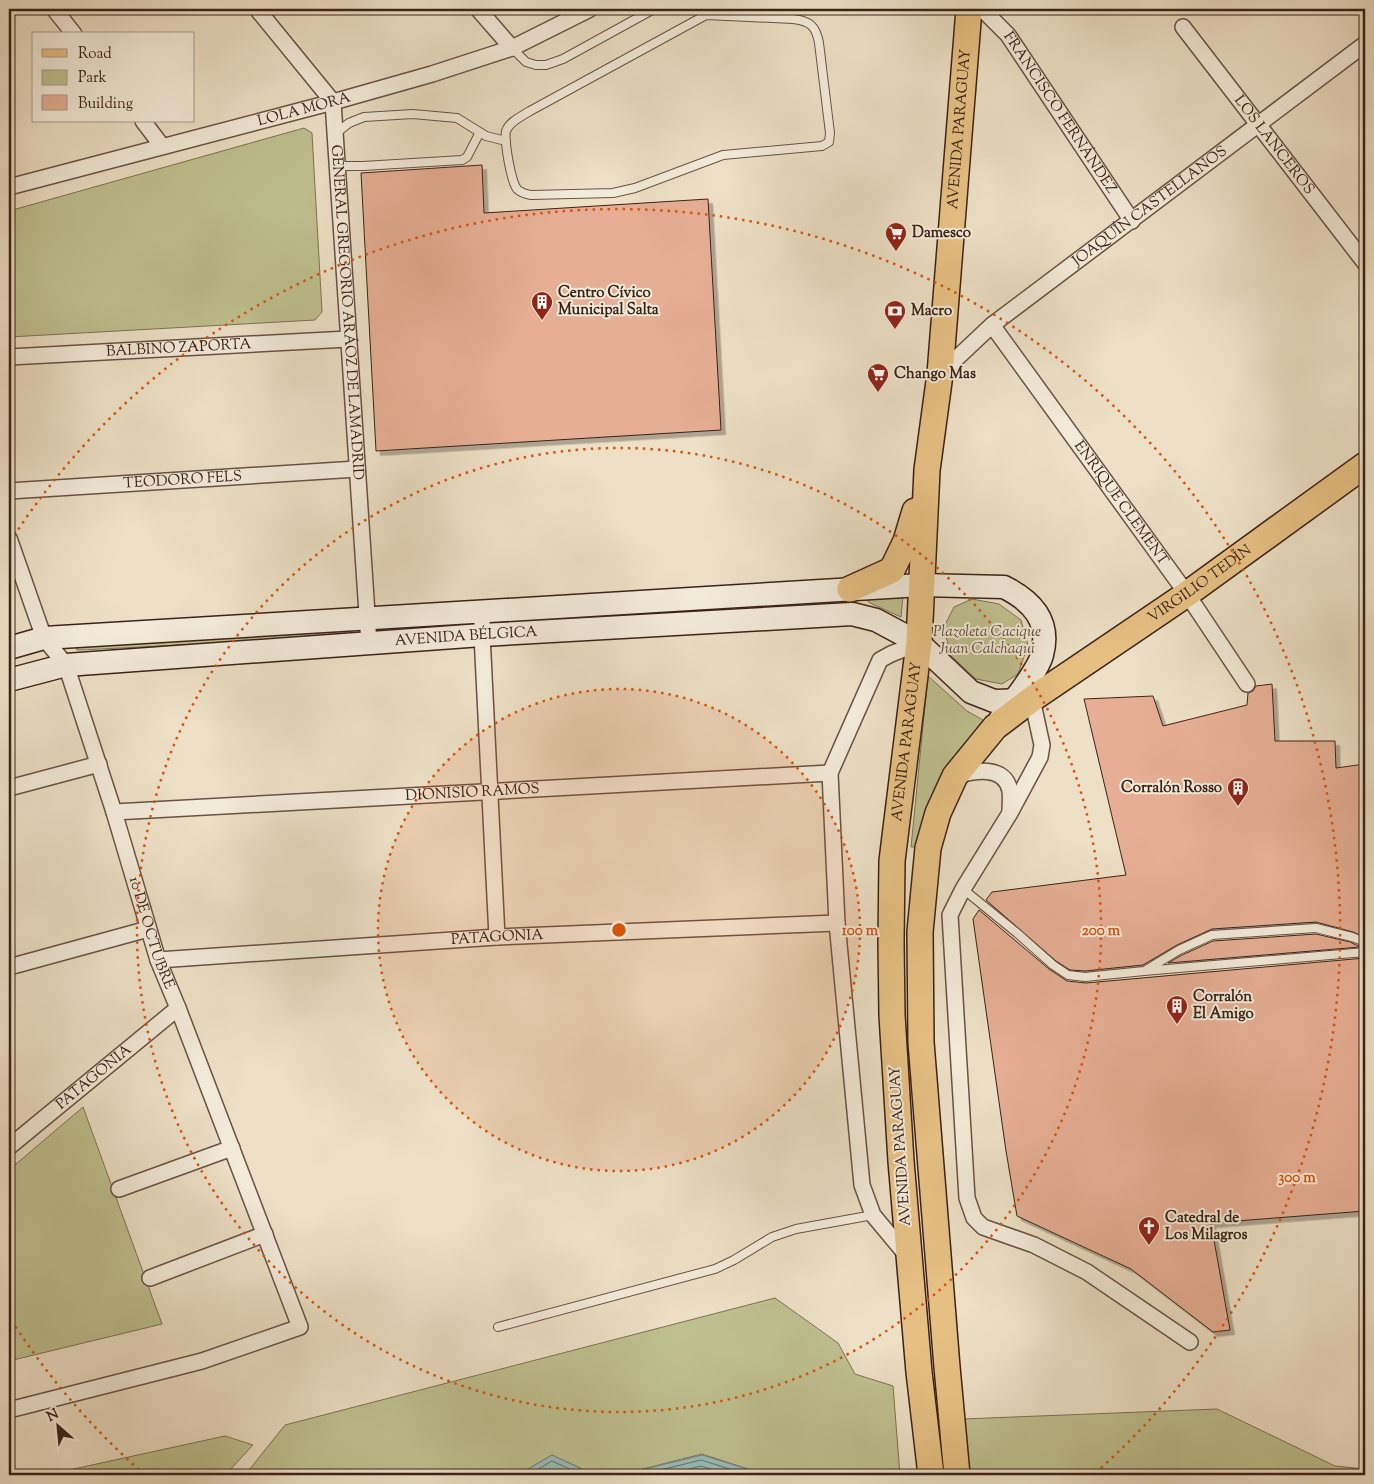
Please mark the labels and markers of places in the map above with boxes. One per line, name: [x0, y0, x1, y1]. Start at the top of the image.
supermarket icon: Damesco: [884, 221, 908, 252]
place label: Damesco: [912, 223, 971, 244]
place label: Centro Cívico Municipal Salta: [558, 283, 659, 321]
building icon: Centro Cívico Municipal Salta: [530, 290, 554, 321]
bank icon: Macro: [883, 299, 907, 330]
place label: Macro: [911, 301, 952, 322]
supermarket icon: Chango Mas: [866, 362, 890, 393]
place label: Chango Mas: [894, 364, 976, 385]
building icon: Corralón Rosso: [1226, 776, 1250, 807]
place label: Corralón Rosso: [1121, 778, 1222, 799]
centre of rings: [610, 921, 628, 939]
place label: Corralón El Amigo: [1193, 987, 1254, 1025]
building icon: Corralón El Amigo: [1165, 994, 1189, 1025]
place label: Catedral de Los Milagros: [1165, 1208, 1247, 1246]
church icon: Catedral de Los Milagros: [1137, 1215, 1161, 1246]

